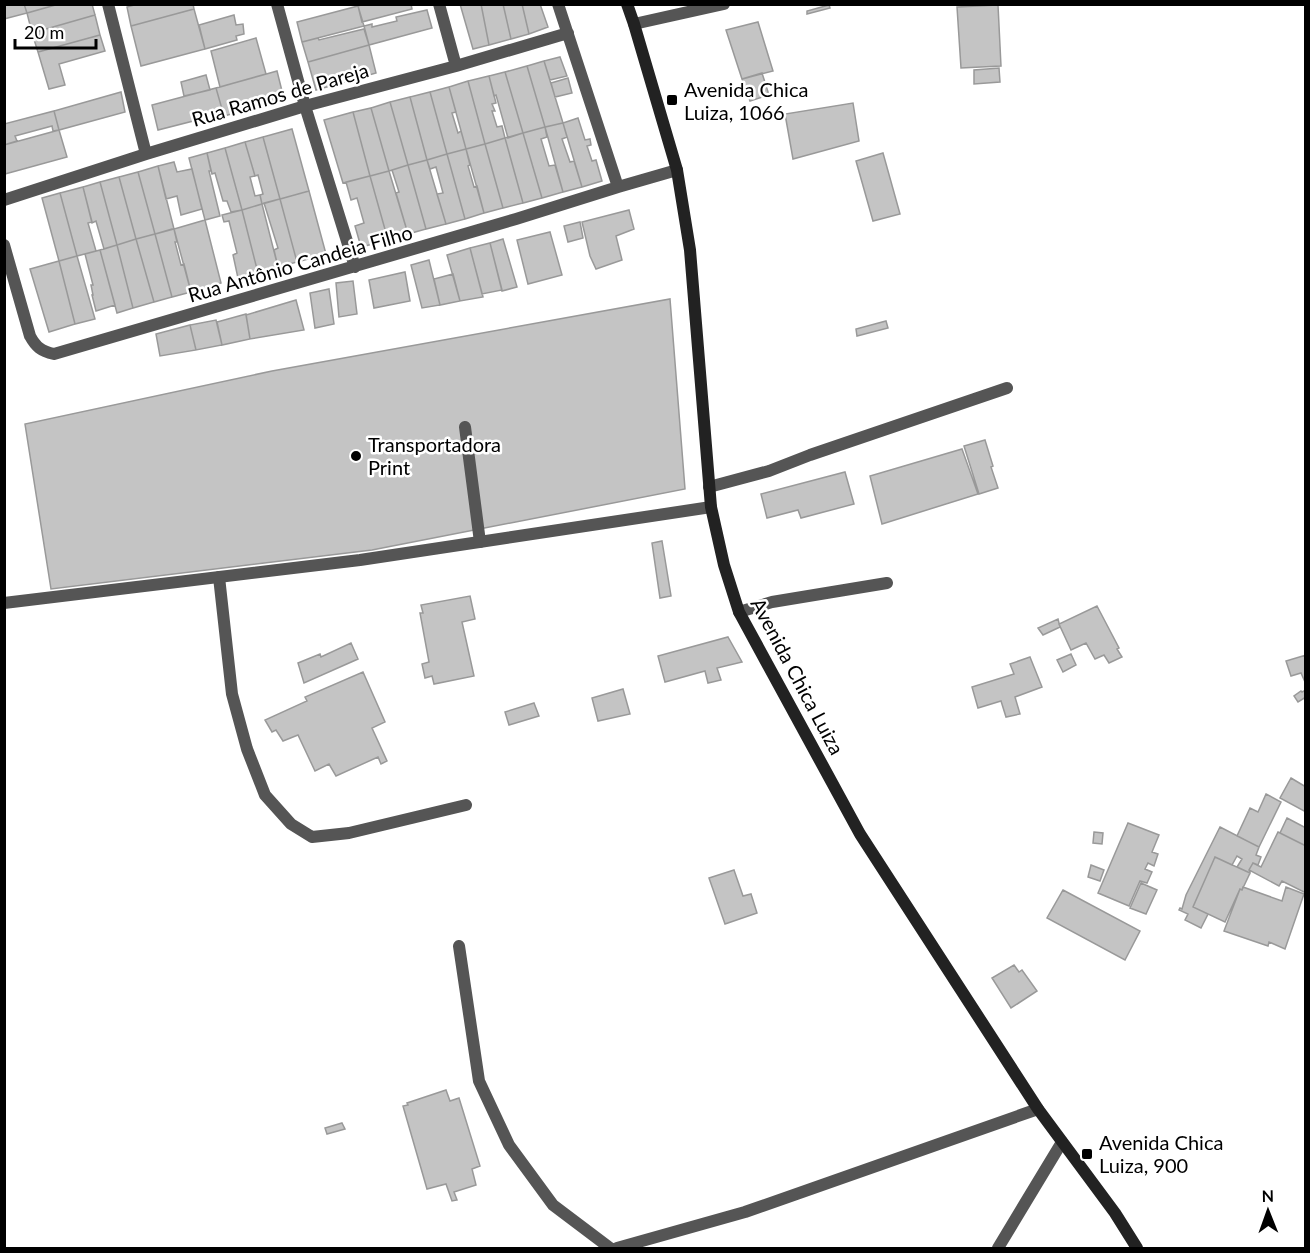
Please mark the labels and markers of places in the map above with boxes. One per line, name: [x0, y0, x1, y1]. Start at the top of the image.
place label: Avenida Chica Luiza, 1066: [684, 77, 808, 124]
marker: Avenida Chica Luiza, 1066: [665, 93, 679, 107]
place label: Transportadora Print: [368, 432, 501, 479]
marker: Transportadora Print: [349, 449, 363, 463]
place label: Avenida Chica Luiza, 900: [1099, 1130, 1223, 1177]
marker: Avenida Chica Luiza, 900: [1080, 1147, 1094, 1161]

